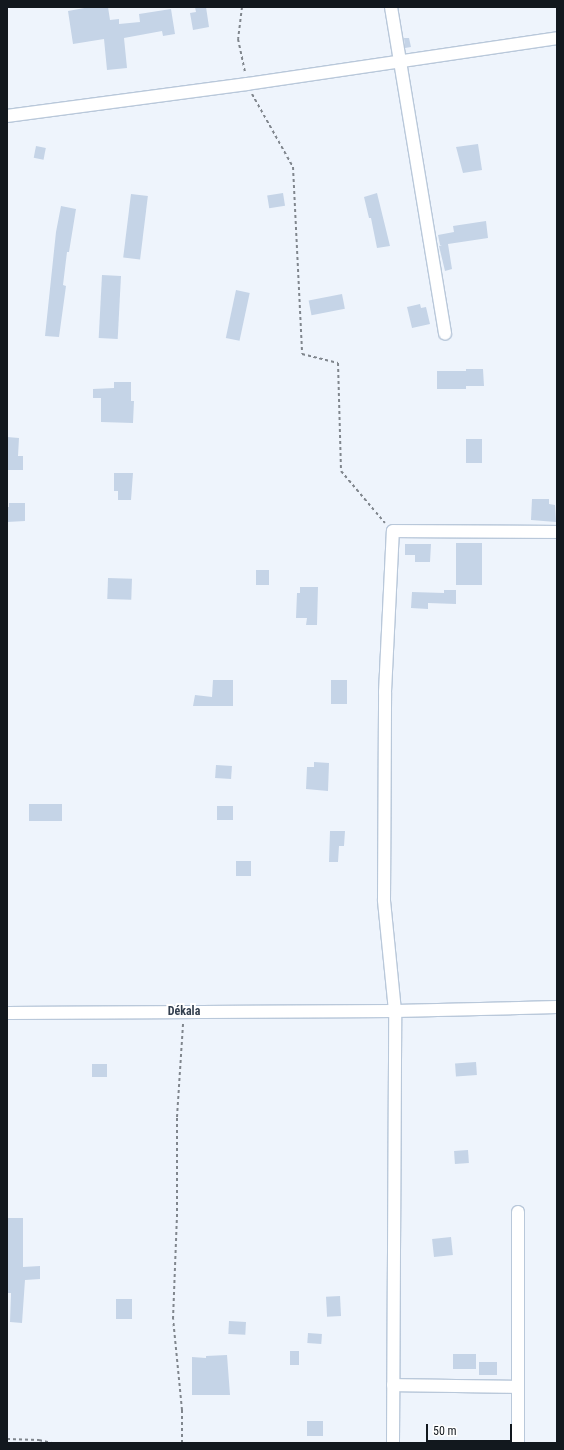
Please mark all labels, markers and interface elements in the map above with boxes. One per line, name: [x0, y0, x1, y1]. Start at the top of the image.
district label: Dékala: [168, 1005, 200, 1019]
scale bar: [428, 1416, 514, 1442]
text: 50 m: [433, 1424, 457, 1438]

